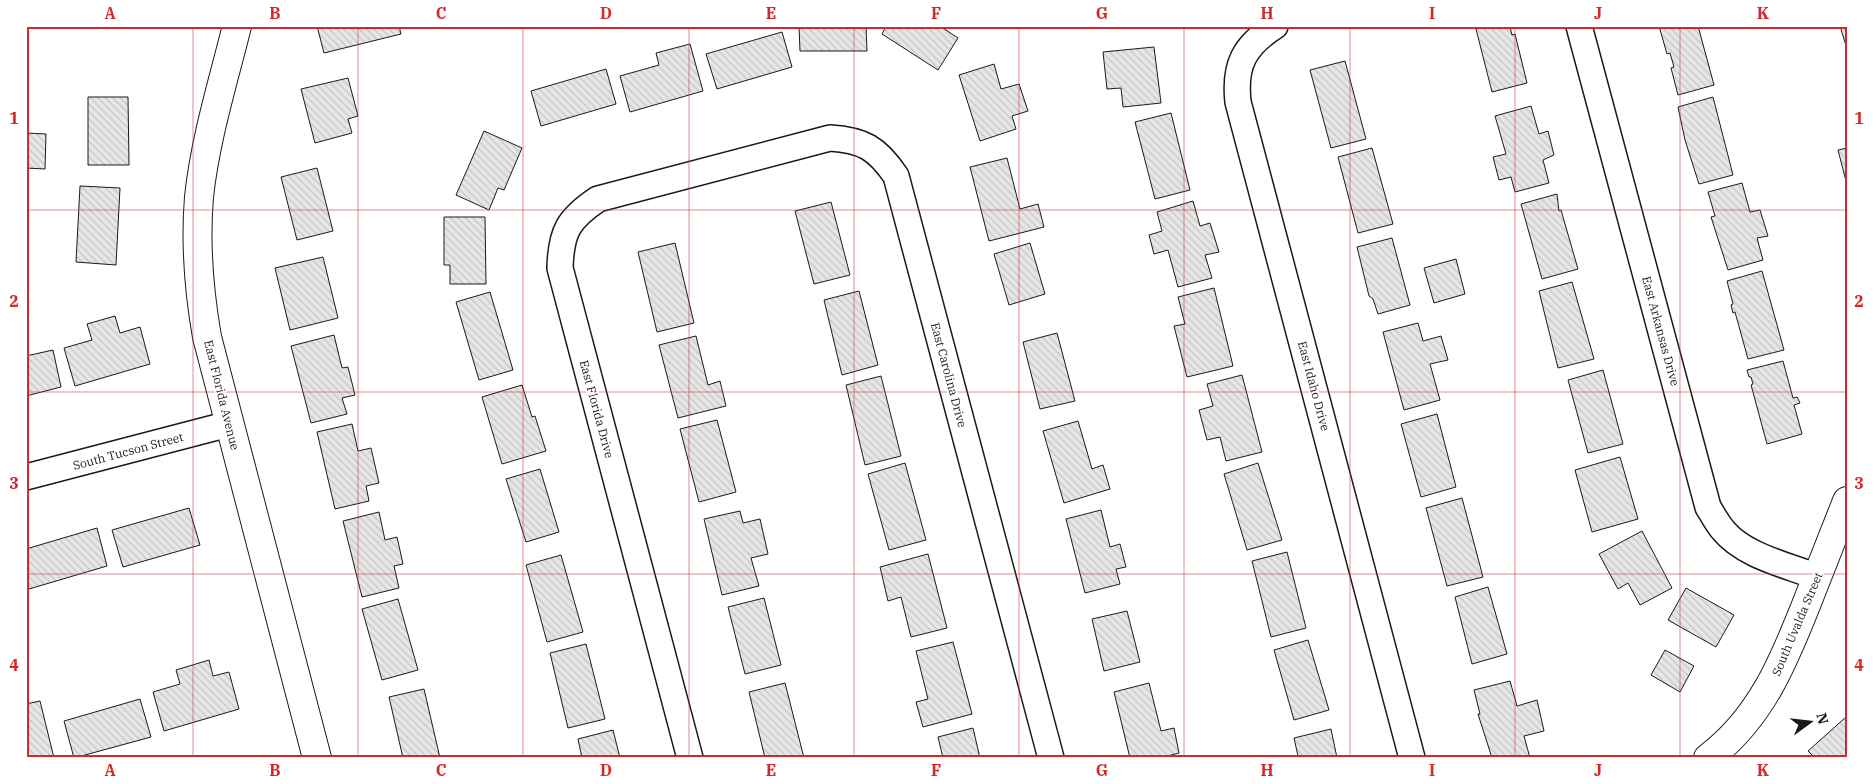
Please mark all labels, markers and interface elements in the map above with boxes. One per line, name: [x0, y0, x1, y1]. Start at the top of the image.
text: A: [104, 3, 116, 23]
text: B: [269, 3, 281, 23]
text: C: [436, 3, 446, 23]
text: D: [600, 3, 612, 23]
text: E: [766, 3, 776, 23]
text: F: [931, 3, 941, 23]
text: G: [1096, 3, 1108, 23]
text: H: [1261, 3, 1274, 23]
text: I: [1429, 3, 1435, 23]
text: J: [1594, 3, 1602, 23]
text: K: [1757, 3, 1770, 23]
text: 1: [9, 108, 19, 128]
text: 1: [1854, 108, 1864, 128]
street label: East Arkansas Drive: [1639, 274, 1683, 388]
text: 2: [9, 291, 19, 311]
text: 2: [1854, 291, 1864, 311]
street label: East Carolina Drive: [928, 321, 970, 429]
street label: East Florida Avenue: [201, 338, 243, 452]
street label: East Idaho Drive: [1295, 339, 1333, 433]
street label: East Florida Drive: [577, 358, 617, 460]
street label: South Tucson Street: [71, 429, 185, 473]
text: 3: [9, 473, 19, 493]
text: 3: [1854, 473, 1864, 493]
street label: South Uvalda Street: [1768, 570, 1826, 678]
text: 4: [9, 655, 19, 675]
text: 4: [1854, 655, 1864, 675]
north arrow: [1786, 696, 1836, 746]
text: N: [1812, 711, 1833, 726]
text: A: [104, 760, 116, 780]
text: B: [269, 760, 281, 780]
text: C: [436, 760, 446, 780]
text: D: [600, 760, 612, 780]
text: E: [766, 760, 776, 780]
text: F: [931, 760, 941, 780]
text: G: [1096, 760, 1108, 780]
text: H: [1261, 760, 1274, 780]
text: I: [1429, 760, 1435, 780]
text: J: [1594, 760, 1602, 780]
text: K: [1757, 760, 1770, 780]

